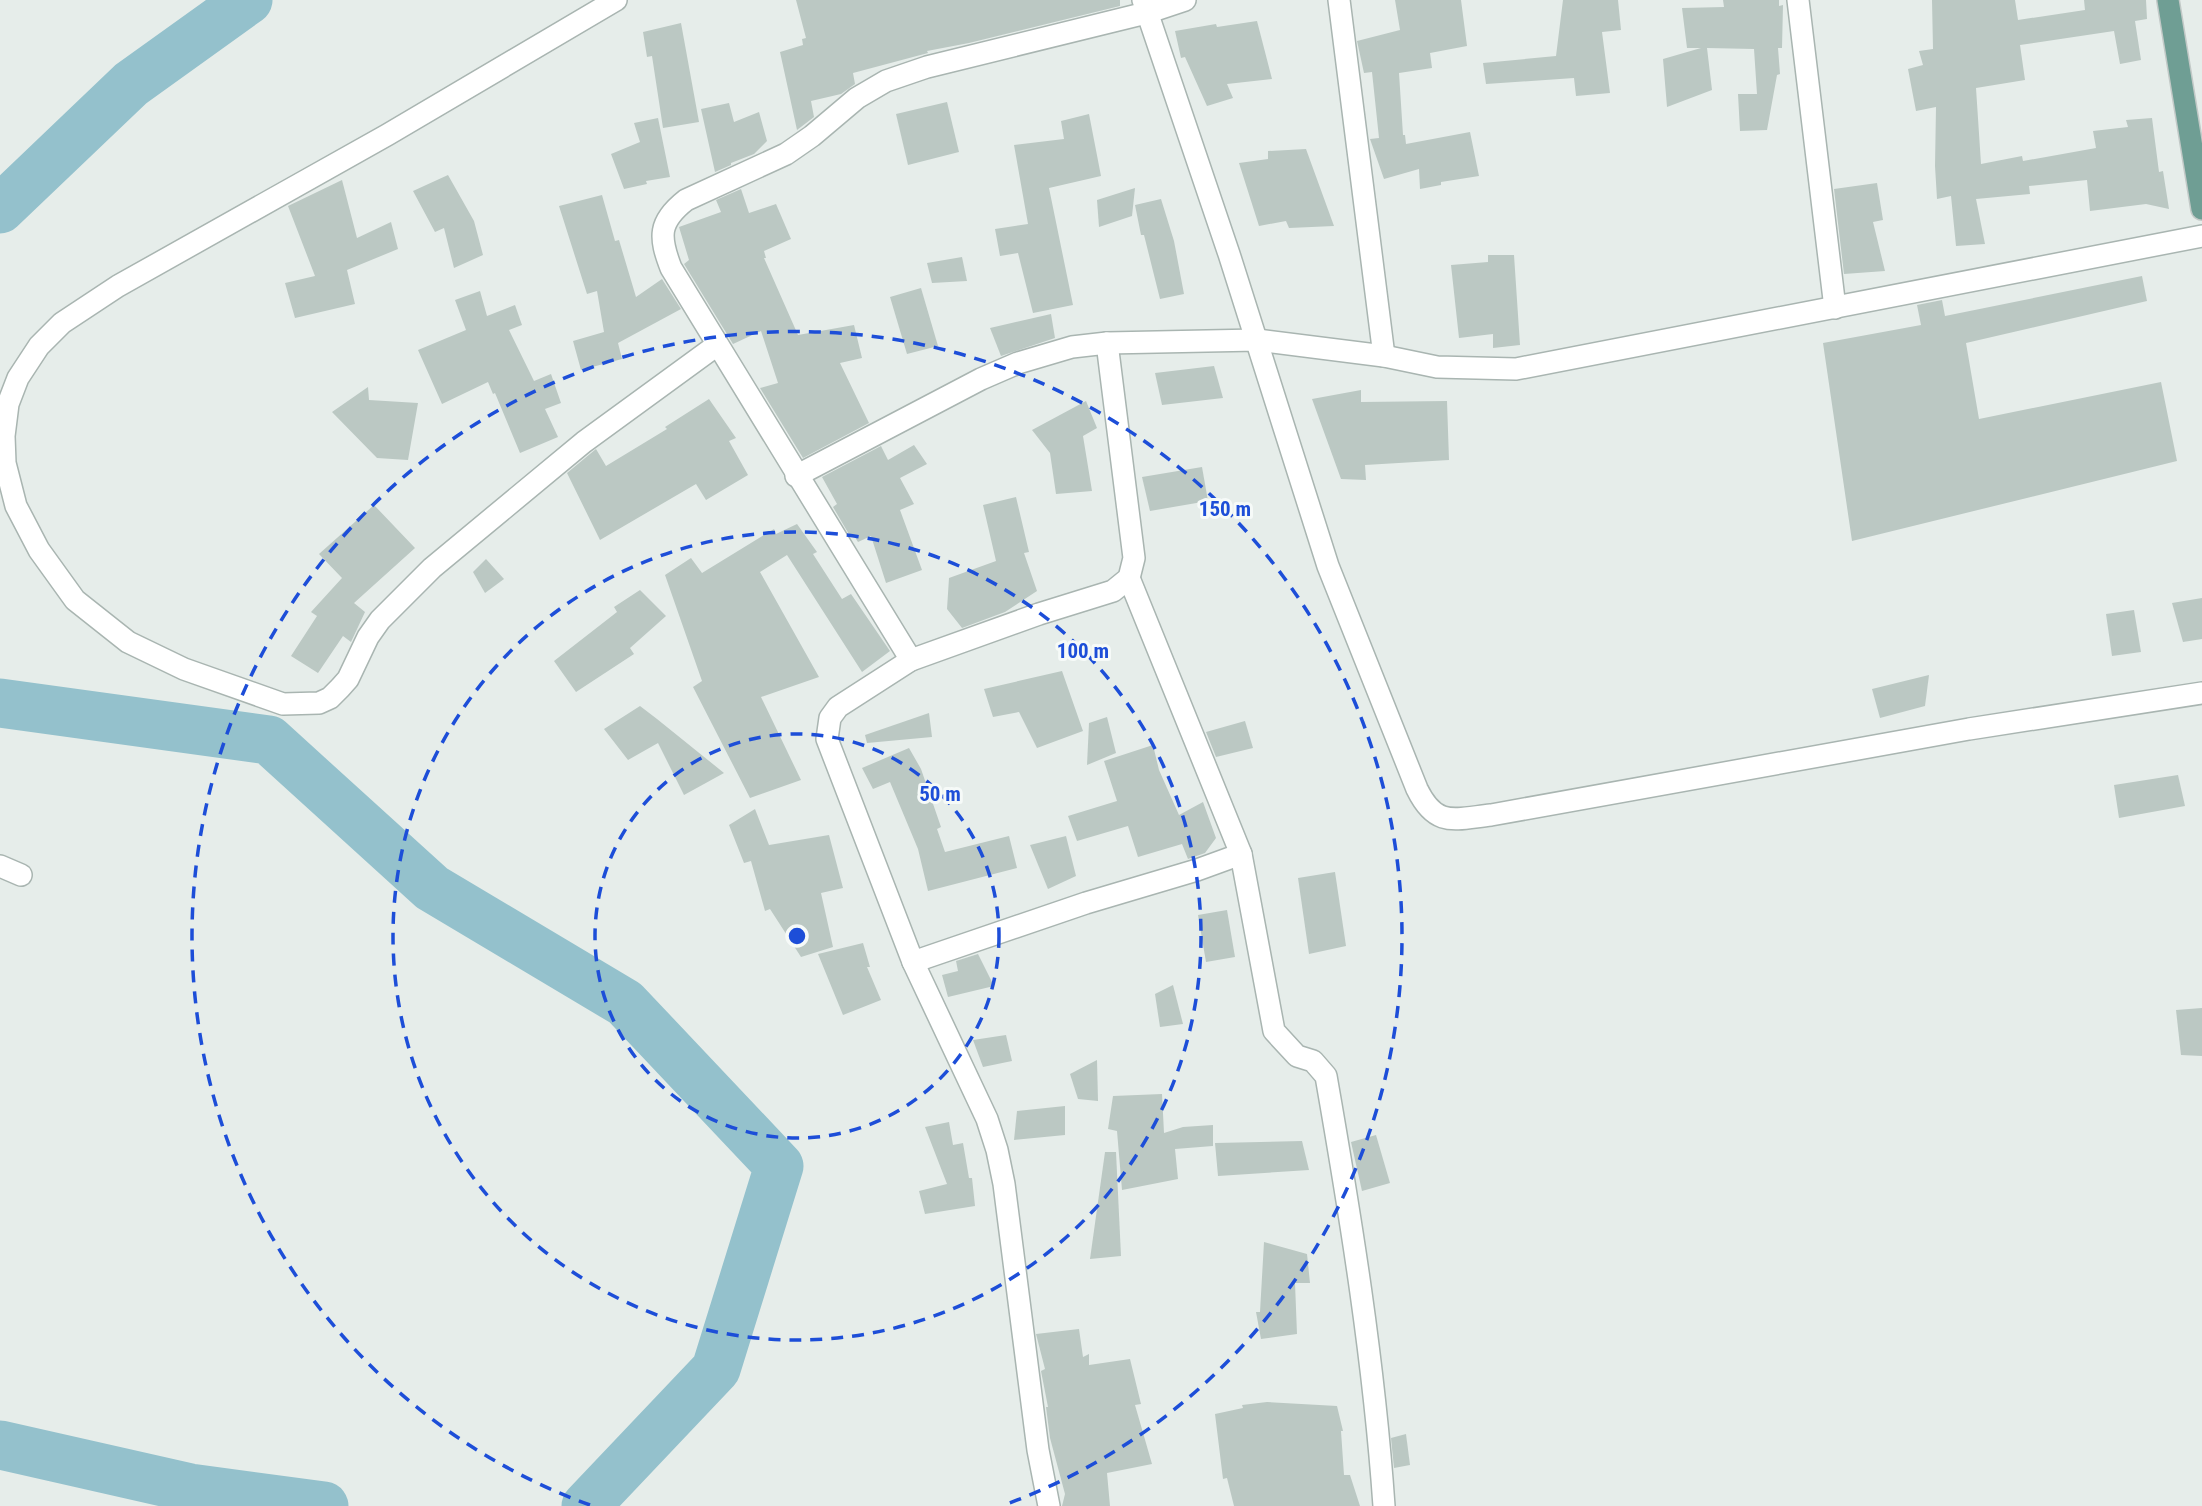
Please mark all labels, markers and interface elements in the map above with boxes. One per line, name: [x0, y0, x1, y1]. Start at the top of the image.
text: 150 m: [1199, 497, 1251, 521]
text: 100 m: [1057, 639, 1109, 663]
text: 50 m: [919, 782, 961, 806]
centre of rings: [785, 924, 809, 948]

